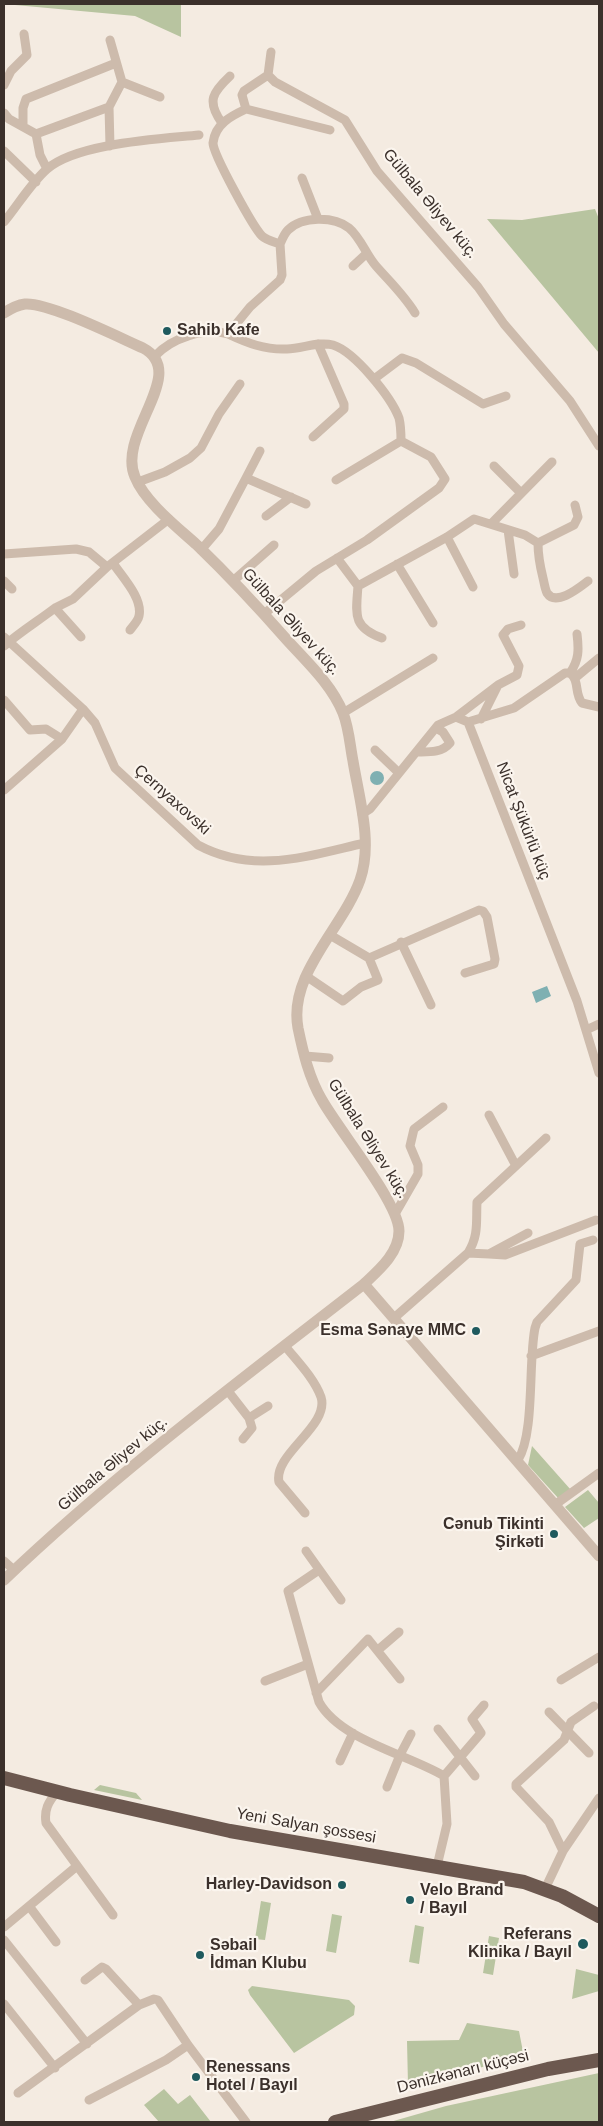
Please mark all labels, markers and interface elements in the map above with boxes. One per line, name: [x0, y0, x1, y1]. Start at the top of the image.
street label: Gülbala Əliyev küç.: [378, 145, 482, 263]
place label: Sahib Kafe: [177, 321, 260, 341]
marker: Sahib Kafe: [161, 325, 173, 337]
street label: Gülbala Əliyev küç.: [238, 565, 344, 679]
street label: Nicat Şükürlü küç: [492, 759, 554, 883]
street label: Çernyaxovski: [130, 761, 214, 839]
street label: Gülbala Əliyev küç.: [323, 1076, 413, 1202]
place label: Esma Sənaye MMC: [320, 1321, 466, 1341]
marker: Esma Sənaye MMC: [470, 1325, 482, 1337]
street label: Gülbala Əliyev küç.: [54, 1412, 172, 1516]
place label: Cənub Tikinti Şirkəti: [443, 1515, 544, 1553]
marker: Cənub Tikinti Şirkəti: [548, 1528, 560, 1540]
street label: Yeni Salyan şossesi: [235, 1804, 377, 1848]
place label: Harley-Davidson: [206, 1875, 332, 1895]
marker: Harley-Davidson: [336, 1879, 348, 1891]
place label: Velo Brand / Bayıl: [420, 1881, 504, 1919]
marker: Velo Brand / Bayıl: [404, 1894, 416, 1906]
place label: Referans Klinika / Bayıl: [468, 1925, 572, 1963]
place label: Səbail İdman Klubu: [210, 1936, 307, 1974]
marker: Referans Klinika / Bayıl: [576, 1937, 590, 1951]
marker: Səbail İdman Klubu: [194, 1949, 206, 1961]
street label: Dənizkənarı küçəsi: [395, 2046, 531, 2098]
place label: Renessans Hotel / Bayıl: [206, 2058, 298, 2096]
marker: Renessans Hotel / Bayıl: [190, 2071, 202, 2083]

